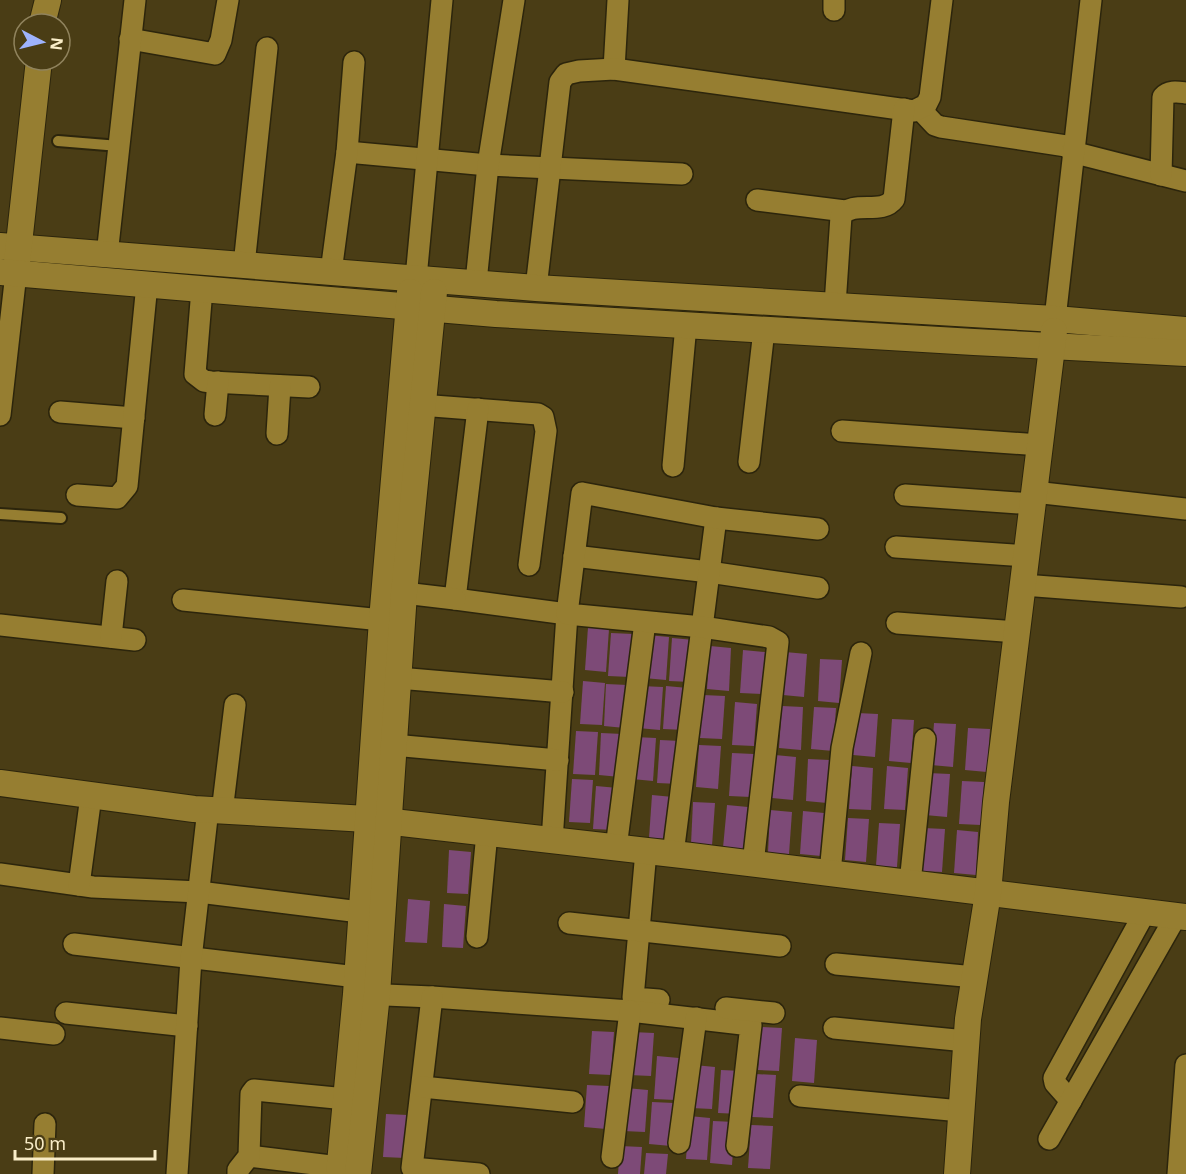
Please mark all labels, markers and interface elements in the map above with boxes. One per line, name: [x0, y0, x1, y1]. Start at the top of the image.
north arrow: [12, 12, 72, 72]
text: N: [45, 36, 69, 52]
scale bar: [15, 1123, 154, 1161]
text: 50 m: [24, 1131, 66, 1155]

